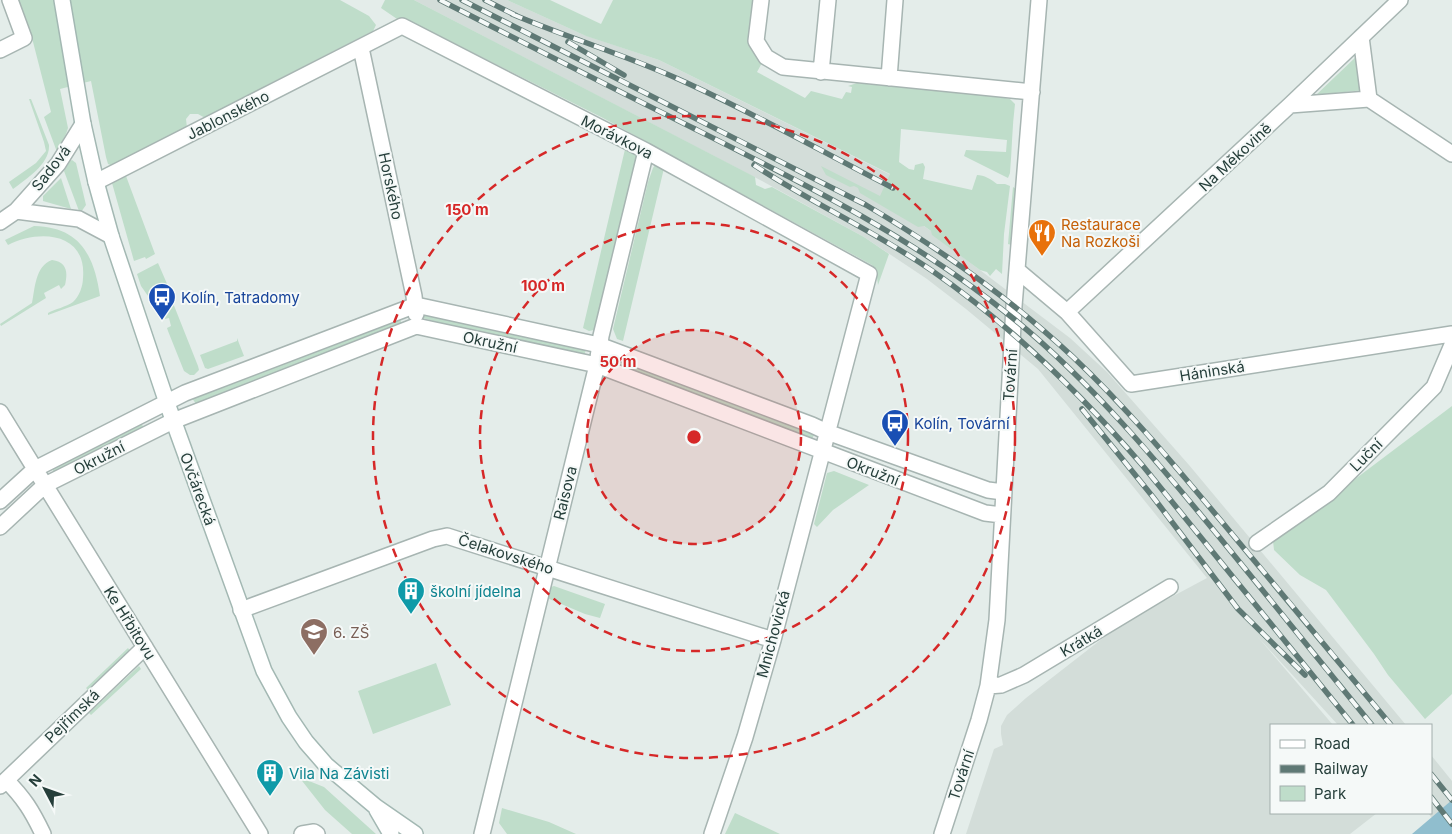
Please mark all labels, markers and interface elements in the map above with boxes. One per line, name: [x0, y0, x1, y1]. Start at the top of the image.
street label: Jablonského: [184, 86, 272, 144]
street label: Morávkova: [578, 111, 656, 163]
street label: Na Měkovině: [1195, 119, 1275, 195]
street label: Sadová: [27, 141, 75, 195]
street label: Horského: [375, 151, 407, 221]
text: 150 m: [445, 200, 489, 219]
place label: Restaurace Na Rozkoši: [1061, 215, 1141, 251]
restaurant icon: Restaurace Na Rozkoši: [1027, 218, 1057, 257]
text: 100 m: [521, 276, 565, 295]
bus stop icon: Kolín, Tatradomy: [147, 282, 177, 321]
place label: Kolín, Tatradomy: [181, 288, 300, 307]
street label: Okružní: [461, 327, 519, 357]
street label: Tovární: [999, 348, 1021, 402]
text: 50 m: [600, 352, 636, 371]
street label: Háninská: [1178, 356, 1246, 386]
bus stop icon: Kolín, Tovární: [880, 408, 910, 447]
place label: Kolín, Tovární: [914, 414, 1010, 433]
centre of rings: [685, 428, 703, 446]
street label: Luční: [1346, 434, 1387, 475]
street label: Okružní: [70, 437, 128, 479]
street label: Ovčárecká: [176, 450, 220, 528]
street label: Okružní: [844, 452, 902, 490]
street label: Raisova: [549, 464, 581, 522]
street label: Čelakovského: [456, 530, 556, 578]
building icon: školní jídelna: [396, 576, 426, 615]
place label: školní jídelna: [430, 582, 521, 601]
street label: Ke Hřbitovu: [100, 583, 160, 663]
street label: Mnichovická: [752, 588, 794, 680]
school or university icon: 6. ZŠ: [299, 617, 329, 656]
street label: Krátká: [1057, 621, 1105, 661]
place label: 6. ZŠ: [333, 623, 369, 642]
street label: Pejřimská: [41, 685, 103, 747]
legend: [1270, 724, 1432, 814]
text: Road: [1314, 734, 1350, 753]
street label: Tovární: [944, 747, 978, 803]
building icon: Vila Na Závisti: [255, 758, 285, 797]
text: Railway: [1314, 759, 1369, 778]
north arrow: [20, 764, 70, 814]
place label: Vila Na Závisti: [289, 764, 389, 783]
text: N: [25, 771, 45, 790]
text: Park: [1314, 784, 1347, 803]

